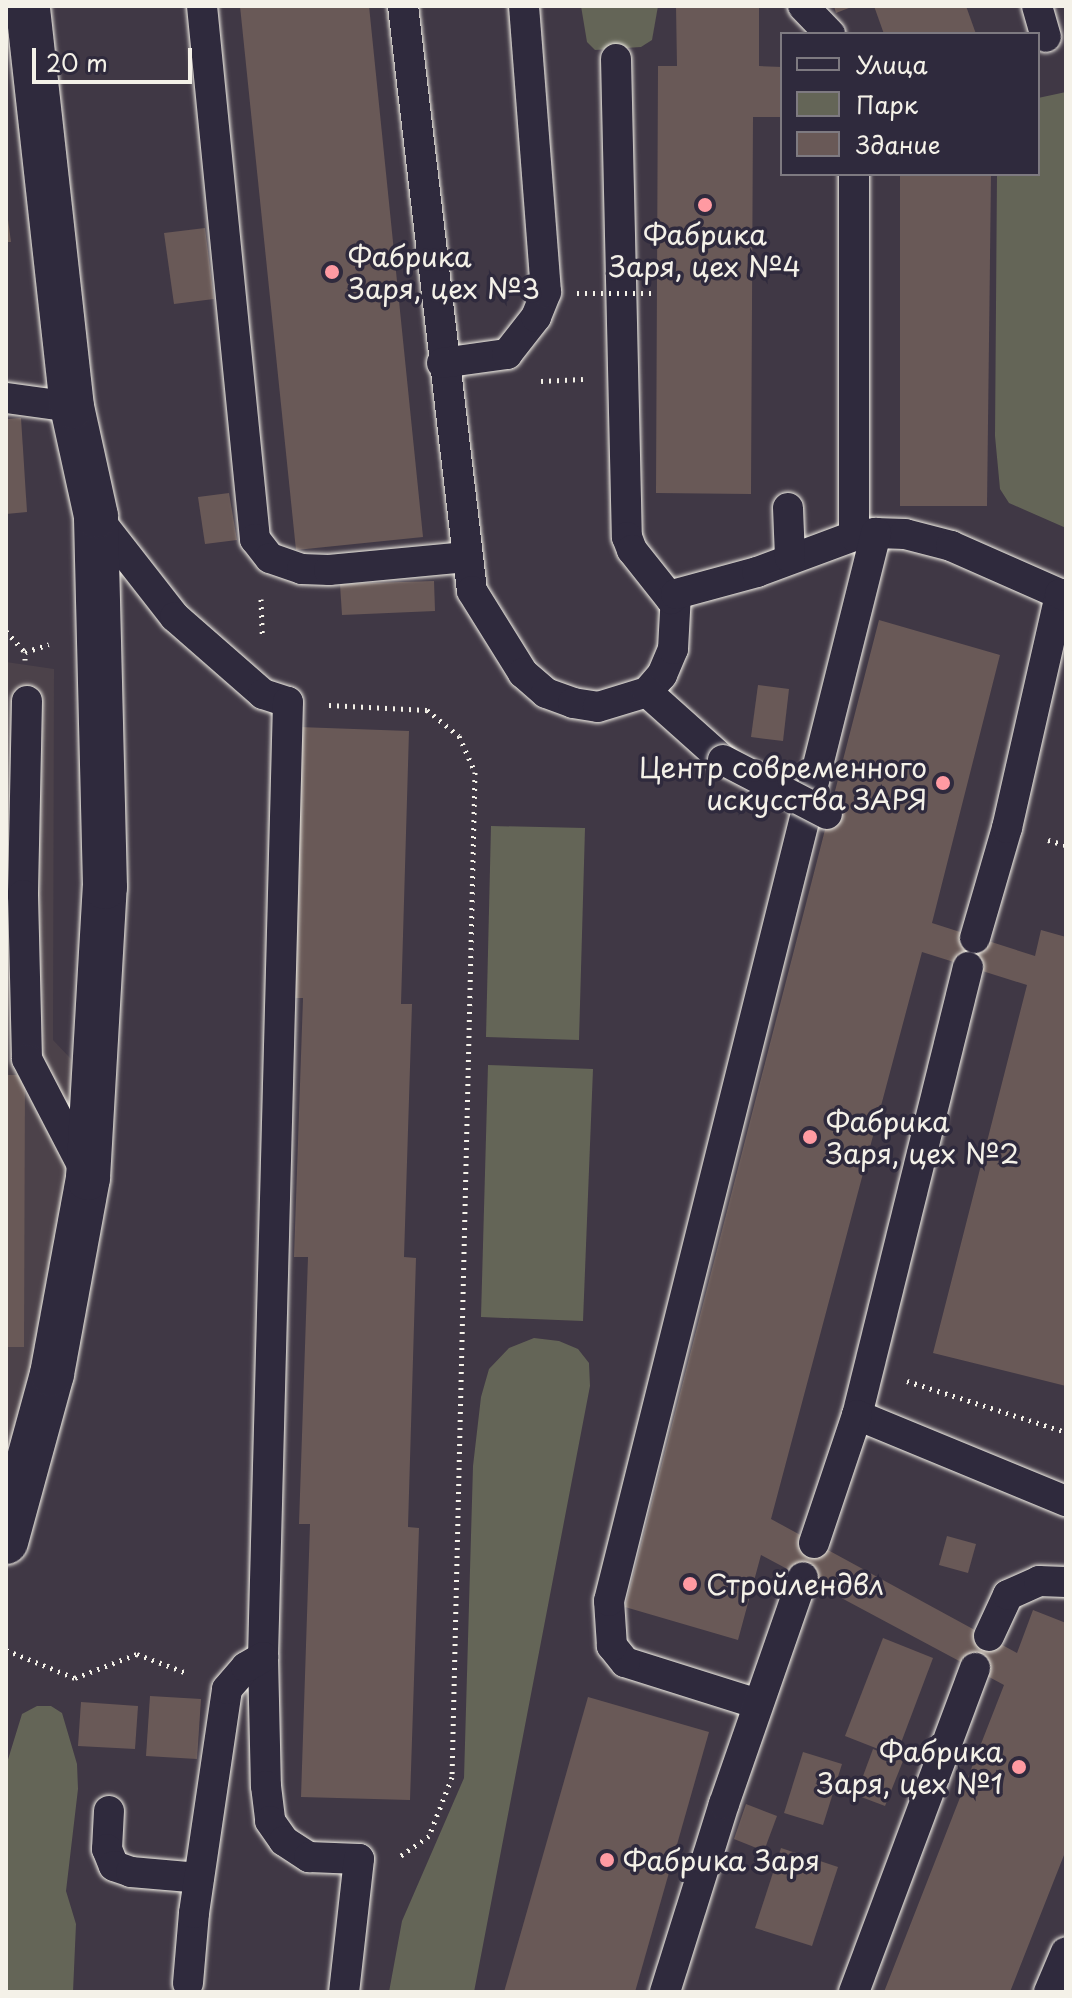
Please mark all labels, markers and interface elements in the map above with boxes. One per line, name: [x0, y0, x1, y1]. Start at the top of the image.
scale bar: [36, 32, 196, 82]
legend: [780, 32, 1040, 176]
text: 20 m: [46, 44, 108, 80]
text: Улица: [856, 46, 928, 82]
text: Парк: [856, 86, 918, 122]
text: Здание: [856, 126, 941, 162]
marker: Фабрика Заря, цех №4: [696, 196, 714, 214]
place label: Фабрика Заря, цех №4: [608, 217, 802, 283]
place label: Фабрика Заря, цех №3: [348, 239, 541, 305]
marker: Фабрика Заря, цех №3: [323, 263, 341, 281]
place label: Центр современного искусства ЗАРЯ: [638, 750, 927, 816]
marker: Центр современного искусства ЗАРЯ: [934, 774, 952, 792]
place label: Фабрика Заря, цех №2: [826, 1104, 1021, 1170]
marker: Фабрика Заря, цех №2: [801, 1128, 819, 1146]
place label: Стройлендвл: [706, 1567, 884, 1601]
marker: Стройлендвл: [681, 1575, 699, 1593]
place label: Фабрика Заря, цех №1: [816, 1734, 1003, 1800]
marker: Фабрика Заря, цех №1: [1010, 1758, 1028, 1776]
place label: Фабрика Заря: [623, 1843, 822, 1877]
marker: Фабрика Заря: [598, 1851, 616, 1869]

